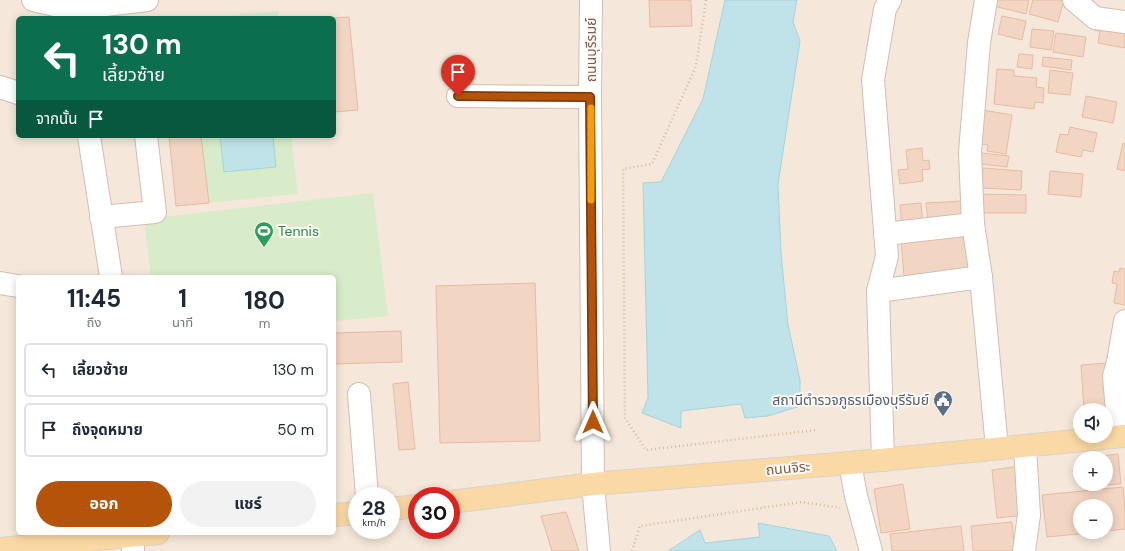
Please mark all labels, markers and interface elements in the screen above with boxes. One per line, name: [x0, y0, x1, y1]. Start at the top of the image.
street label: ถนนบุรีรมย์: [582, 18, 600, 82]
text: 130 m: [102, 26, 182, 63]
icon: left: [36, 32, 88, 84]
pin: [441, 55, 475, 96]
icon: arrive: [447, 61, 469, 83]
text: เลี้ยวซ้าย: [102, 63, 165, 87]
icon: arrive: [85, 108, 107, 130]
text: จากนั้น: [36, 109, 77, 129]
sports icon: Tennis: [253, 220, 275, 248]
place label: Tennis: [278, 222, 319, 240]
text: 11:45: [67, 283, 121, 314]
text: 1: [178, 283, 187, 314]
text: 180: [244, 285, 285, 316]
text: ถึง: [87, 314, 101, 331]
text: นาที: [172, 314, 193, 331]
text: m: [259, 315, 270, 332]
icon: left: [38, 359, 60, 381]
text: เลี้ยวซ้าย: [72, 360, 128, 380]
text: 130 m: [273, 360, 314, 380]
public building icon: สถานีตำรวจภูธรเมืองบุรีรัมย์: [932, 389, 954, 417]
place label: สถานีตำรวจภูธรเมืองบุรีรัมย์: [772, 391, 929, 409]
position arrow: [572, 401, 614, 443]
map controls: [1073, 403, 1113, 539]
button: sound: [1073, 403, 1113, 443]
icon: arrive: [38, 419, 60, 441]
text: ถึงจุดหมาย: [72, 420, 143, 440]
text: 50 m: [277, 420, 314, 440]
button: +: [1073, 451, 1113, 491]
street label: ถนนจิระ: [765, 457, 811, 479]
button: ออก: [36, 481, 172, 527]
button: แชร์: [180, 481, 316, 527]
speed limit sign: 30: [408, 487, 460, 539]
text: 28: [362, 495, 386, 521]
button: −: [1073, 499, 1113, 539]
text: km/h: [362, 516, 386, 529]

